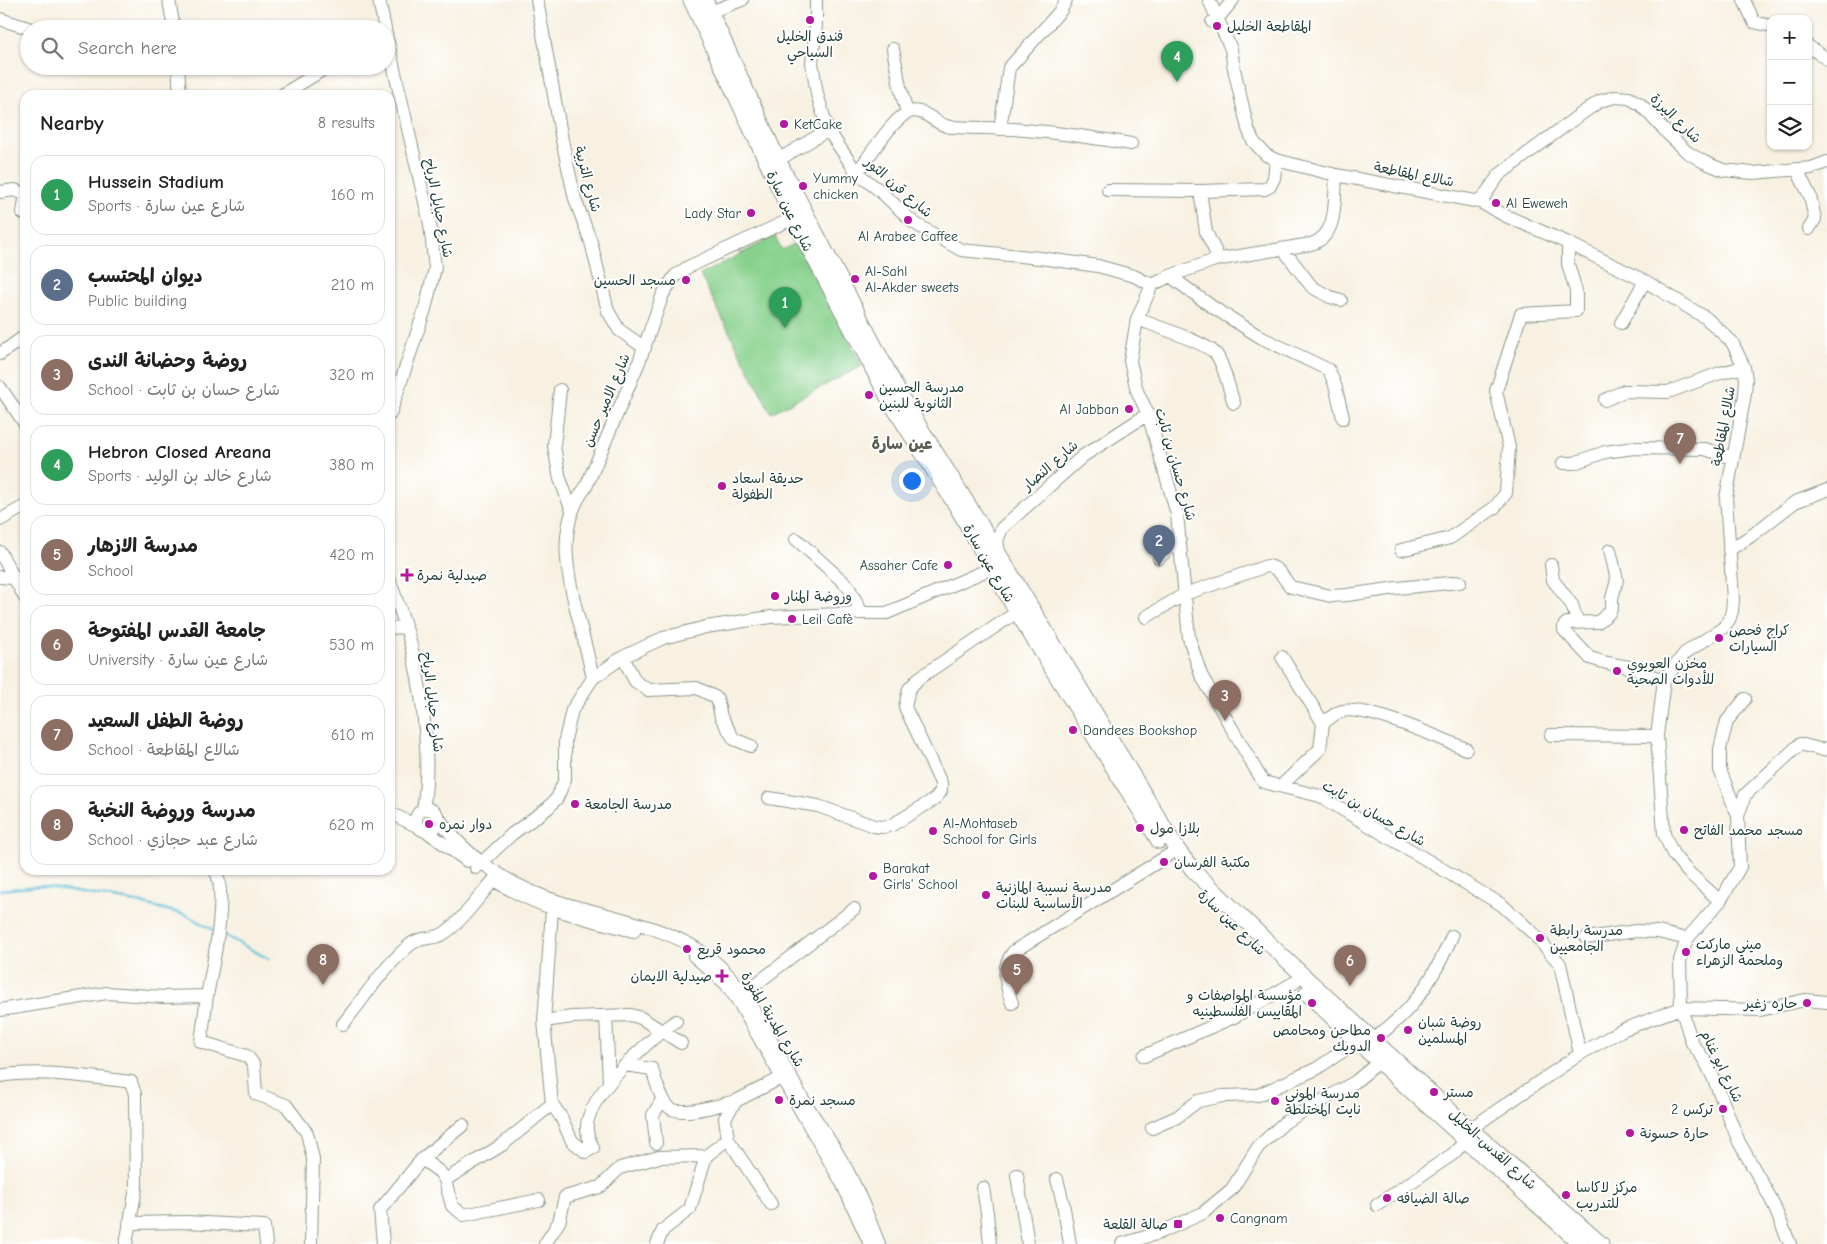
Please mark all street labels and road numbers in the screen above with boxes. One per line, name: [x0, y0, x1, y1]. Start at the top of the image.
street label: شارع اليرزة: [1646, 90, 1705, 147]
street label: شارع التربية: [570, 144, 604, 214]
street label: شارع قرن الثور: [860, 153, 936, 222]
street label: شارع حبايل الرياح: [420, 157, 456, 259]
street label: شالاع المقاطعة: [1372, 158, 1455, 193]
street label: شارع عين سارة: [762, 168, 816, 255]
street label: شارع الامير حسن: [579, 351, 635, 450]
street label: شالاع المقاطعة: [1708, 385, 1741, 468]
street label: شارع حسان بن ثابت: [1150, 406, 1200, 523]
street label: شارع النصار: [1018, 437, 1082, 496]
street label: شارع عين سارة: [958, 521, 1018, 606]
street label: شارع حبايل الرياح: [417, 651, 447, 753]
street label: شارع حسان بن ثابت: [1319, 777, 1428, 851]
street label: شارع عين سارة: [1193, 886, 1269, 960]
street label: شارع المدينة المنورة: [737, 969, 808, 1071]
street label: شارع ابو غنام: [1695, 1027, 1746, 1106]
street label: شارع القدس-الخليل: [1445, 1106, 1540, 1194]

